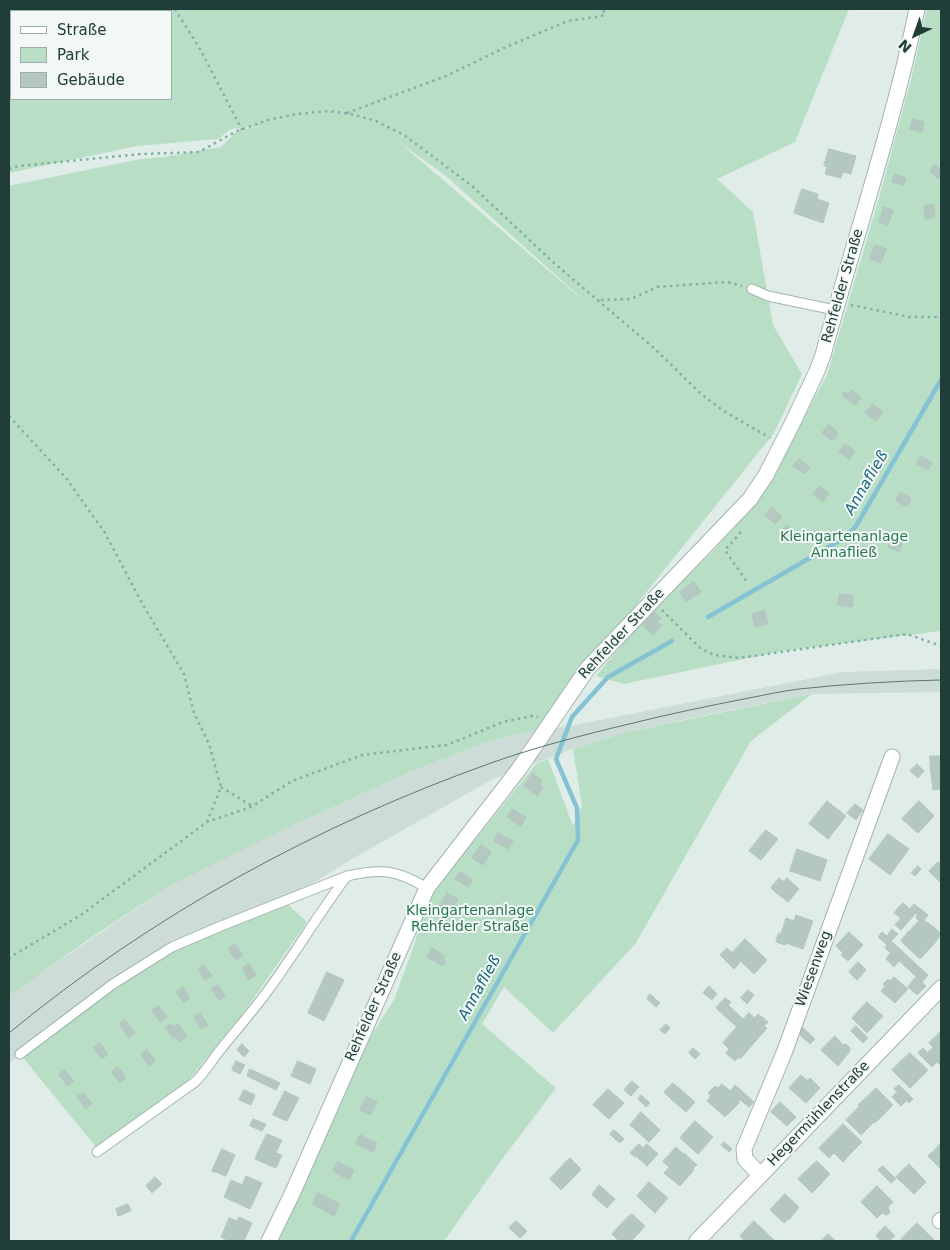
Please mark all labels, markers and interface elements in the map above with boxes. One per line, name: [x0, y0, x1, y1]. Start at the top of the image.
legend: [10, 10, 172, 100]
north arrow: [890, 10, 940, 60]
text: Straße: [57, 21, 106, 39]
text: N: [895, 36, 915, 56]
text: Park: [57, 46, 89, 64]
text: Gebäude: [57, 71, 125, 89]
street label: Rehfelder Straße: [819, 227, 867, 345]
water label: Annafließ: [841, 448, 893, 518]
park label: Kleingartenanlage Annafließ: [780, 529, 908, 562]
street label: Rehfelder Straße: [576, 585, 668, 683]
park label: Kleingartenanlage Rehfelder Straße: [406, 903, 534, 936]
street label: Wiesenweg: [792, 929, 836, 1009]
street label: Rehfelder Straße: [342, 950, 406, 1064]
water label: Annafließ: [455, 953, 505, 1023]
street label: Hegermühlenstraße: [765, 1058, 873, 1170]

